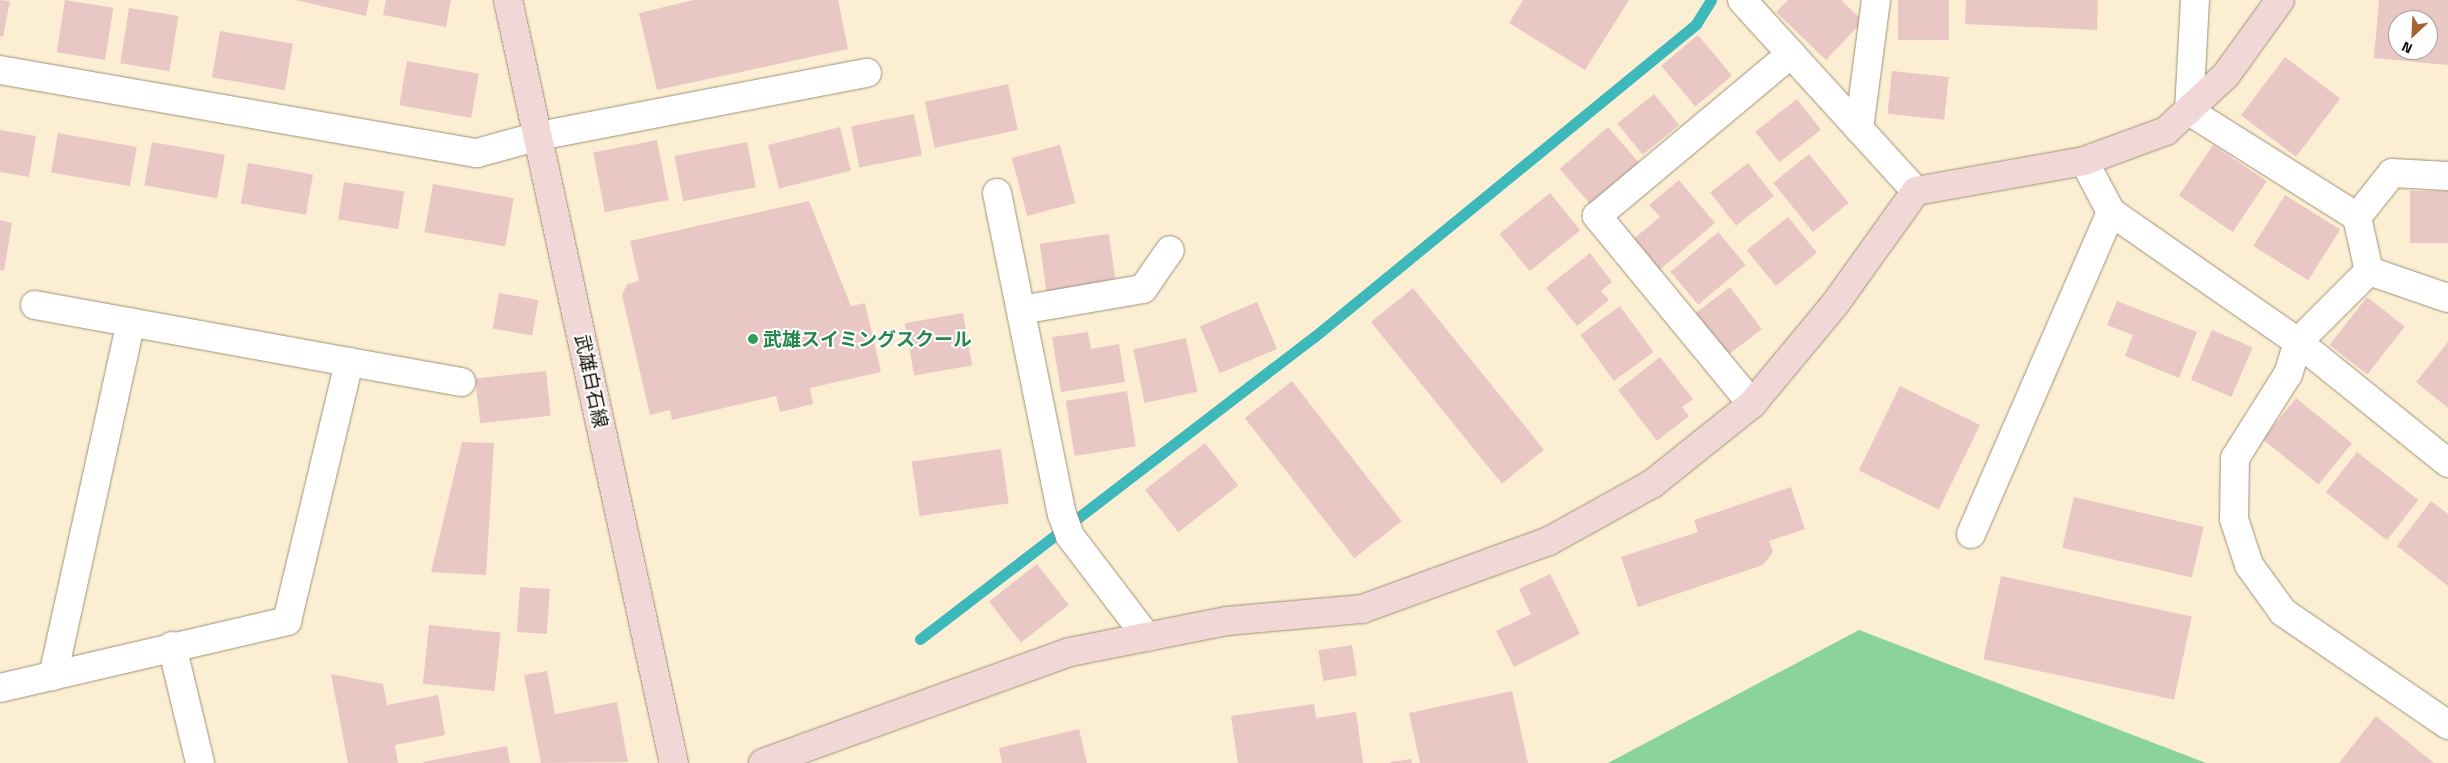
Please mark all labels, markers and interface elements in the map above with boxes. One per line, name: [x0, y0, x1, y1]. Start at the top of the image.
north arrow: [2388, 10, 2438, 60]
text: N: [2398, 37, 2416, 60]
place label: 武雄スイミングスクール: [763, 328, 972, 350]
street label: 武雄白石線: [571, 332, 613, 430]
marker: 武雄スイミングスクール: [747, 333, 759, 345]

